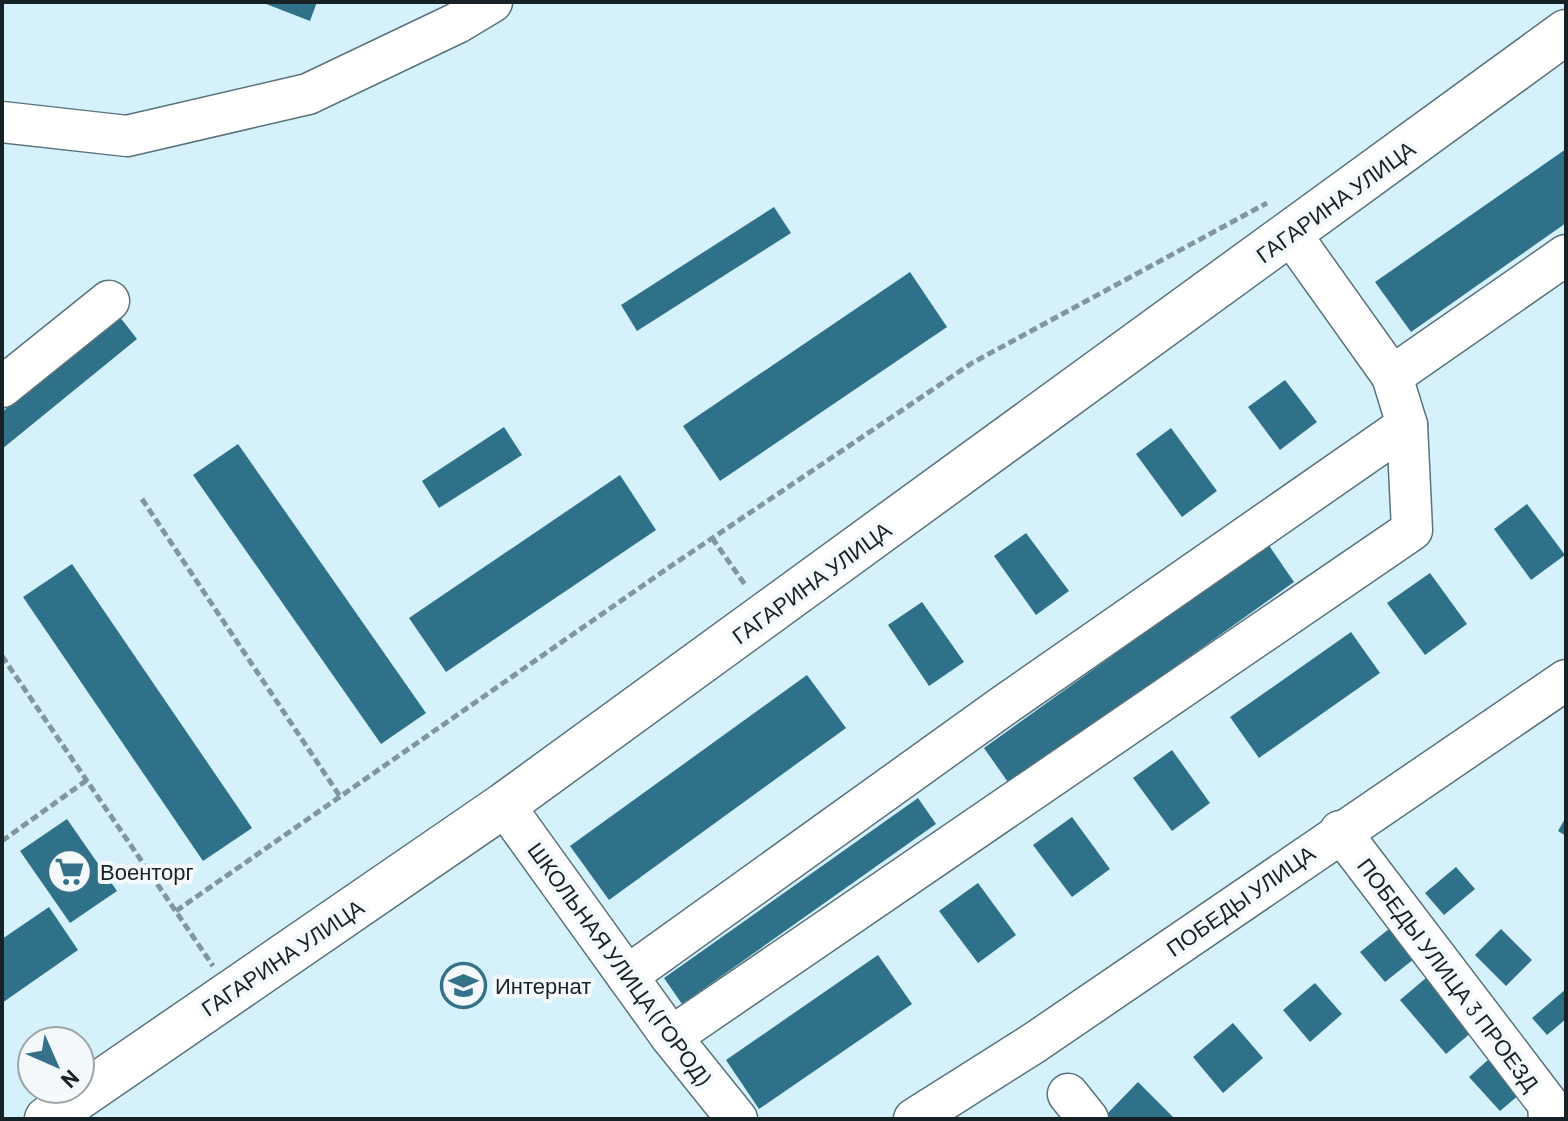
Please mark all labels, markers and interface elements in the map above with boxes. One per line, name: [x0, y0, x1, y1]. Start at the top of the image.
street label: ГАГАРИНА УЛИЦА: [1250, 134, 1420, 268]
street label: ГАГАРИНА УЛИЦА: [726, 515, 896, 649]
street label: ШКОЛЬНАЯ УЛИЦА (ГОРОД): [523, 837, 717, 1090]
street label: ПОБЕДЫ УЛИЦА: [1161, 839, 1320, 962]
supermarket icon: Военторг: [45, 847, 93, 895]
street label: ПОБЕДЫ УЛИЦА 3 ПРОЕЗД: [1352, 852, 1545, 1096]
place label: Военторг: [100, 858, 194, 885]
street label: ГАГАРИНА УЛИЦА: [196, 893, 369, 1022]
school or university icon: Интернат: [440, 961, 488, 1009]
place label: Интернат: [495, 972, 591, 999]
north arrow: [16, 1025, 96, 1105]
text: N: [56, 1065, 85, 1094]

